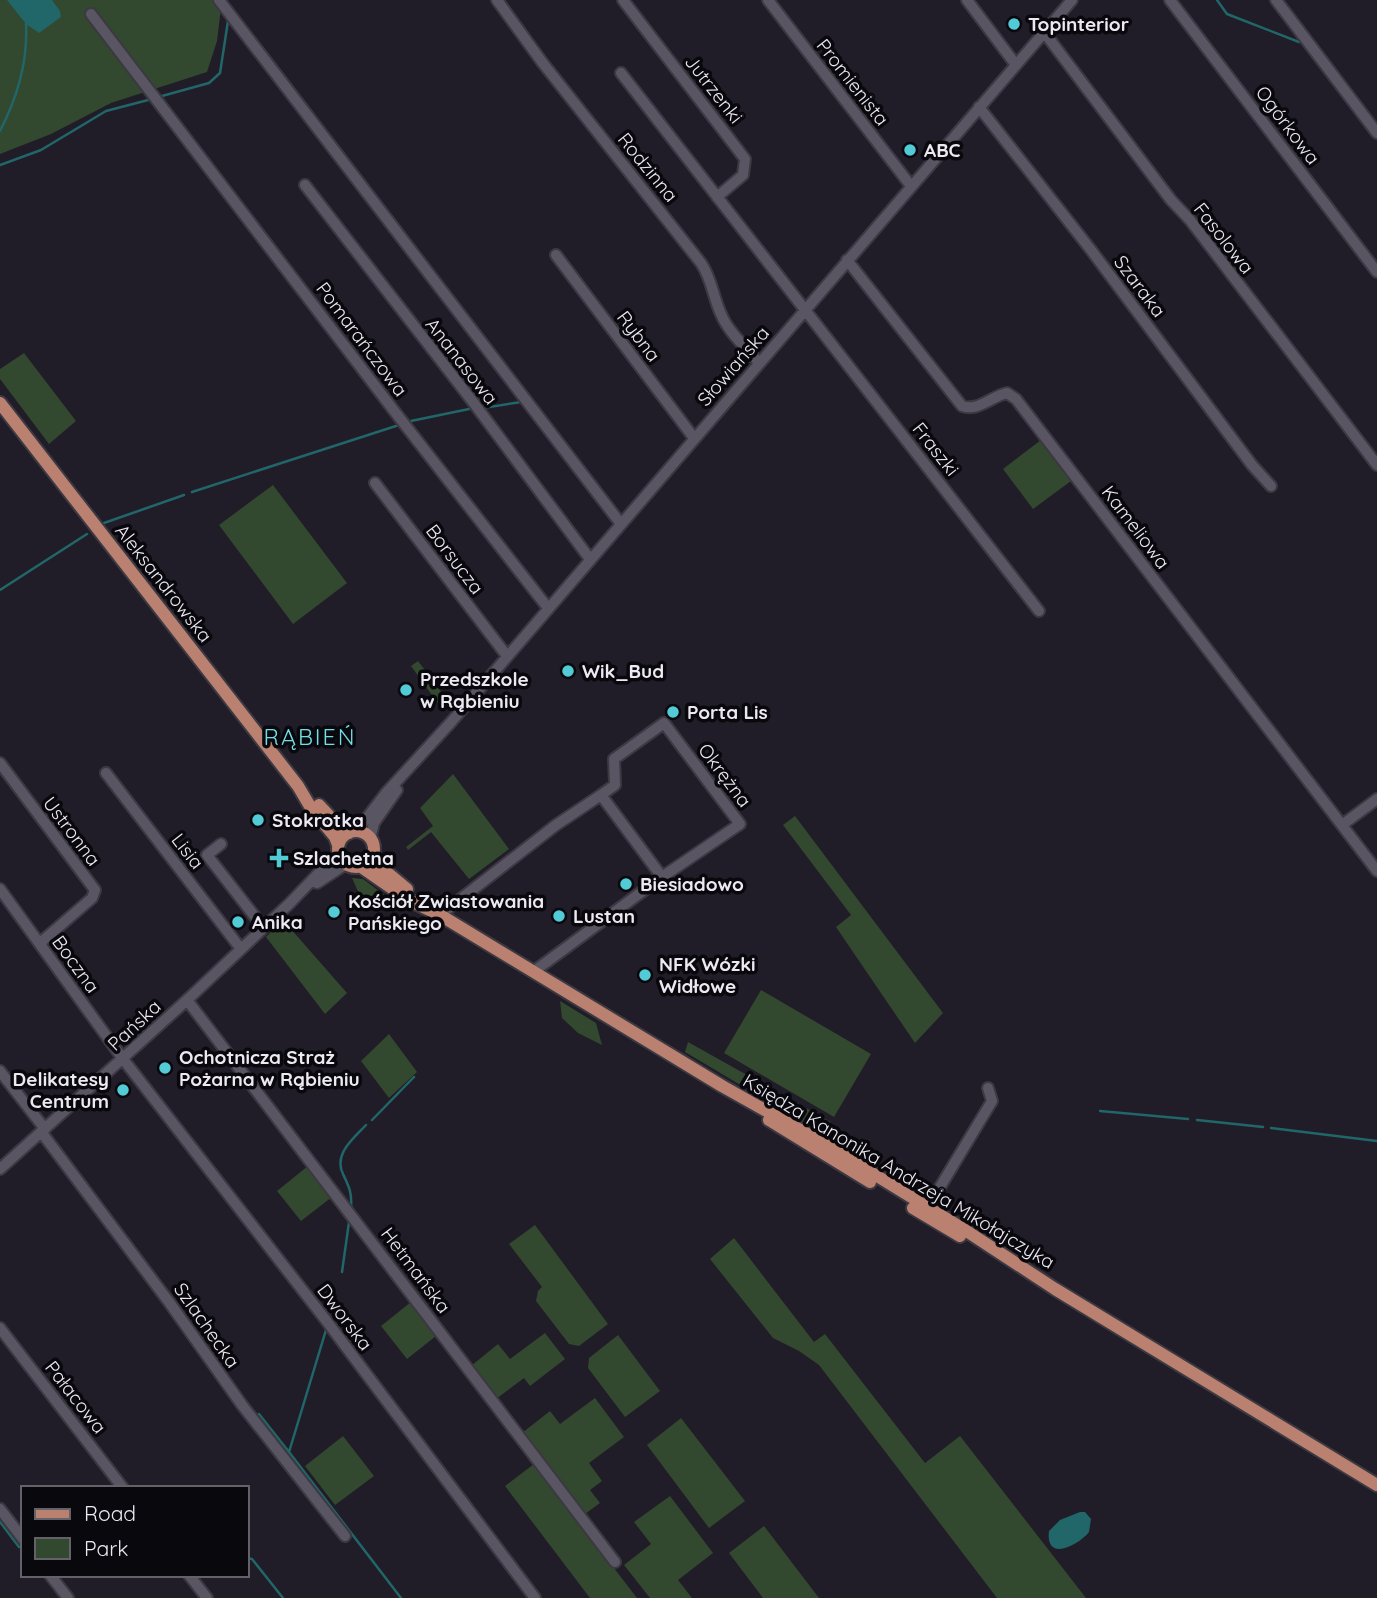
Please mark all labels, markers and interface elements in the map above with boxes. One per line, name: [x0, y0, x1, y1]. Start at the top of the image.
place label: Topinterior: [1028, 12, 1129, 36]
marker: Topinterior: [1006, 16, 1022, 32]
street label: Promienista: [812, 34, 894, 130]
street label: Jutrzenki: [680, 50, 748, 128]
street label: Ogórkowa: [1251, 81, 1325, 169]
street label: Rodzinna: [613, 127, 683, 207]
place label: ABC: [924, 138, 961, 162]
marker: ABC: [902, 142, 918, 158]
street label: Fasolowa: [1189, 198, 1259, 278]
street label: Szaraka: [1109, 250, 1171, 322]
street label: Pomarańczowa: [311, 277, 413, 401]
street label: Rybna: [612, 306, 666, 366]
street label: Ananasowa: [421, 313, 503, 409]
street label: Słowiańska: [692, 321, 774, 411]
street label: Fraszki: [908, 417, 964, 481]
street label: Kameliowa: [1097, 481, 1175, 573]
street label: Aleksandrowska: [110, 519, 218, 647]
street label: Borsucza: [421, 519, 489, 599]
place label: Wik_Bud: [582, 659, 664, 683]
marker: Wik_Bud: [560, 663, 576, 679]
place label: Przedszkole w Rąbieniu: [420, 667, 529, 713]
marker: Przedszkole w Rąbieniu: [398, 682, 414, 698]
place label: Porta Lis: [687, 700, 768, 724]
marker: Porta Lis: [665, 704, 681, 720]
district label: RĄBIEŃ: [264, 722, 356, 751]
street label: Okrężna: [693, 738, 757, 812]
street label: Ustronna: [38, 792, 106, 870]
place label: Stokrotka: [272, 808, 364, 832]
marker: Stokrotka: [250, 812, 266, 828]
street label: Lisia: [167, 828, 209, 874]
place label: Szlachetna: [293, 846, 394, 870]
marker: Szlachetna: [271, 850, 287, 866]
place label: Biesiadowo: [640, 872, 744, 896]
marker: Biesiadowo: [618, 876, 634, 892]
place label: Kościół Zwiastowania Pańskiego: [348, 889, 544, 935]
marker: Kościół Zwiastowania Pańskiego: [326, 904, 342, 920]
place label: Lustan: [573, 904, 635, 928]
marker: Lustan: [551, 908, 567, 924]
place label: Anika: [252, 910, 303, 934]
marker: Anika: [230, 914, 246, 930]
street label: Boczna: [47, 931, 105, 997]
place label: NFK Wózki Widłowe: [659, 952, 755, 998]
marker: NFK Wózki Widłowe: [637, 967, 653, 983]
street label: Pańska: [102, 994, 166, 1056]
place label: Ochotnicza Straż Pożarna w Rąbieniu: [179, 1045, 360, 1091]
marker: Ochotnicza Straż Pożarna w Rąbieniu: [157, 1060, 173, 1076]
place label: Delikatesy Centrum: [13, 1067, 109, 1113]
street label: Księdza Kanonika Andrzeja Mikołajczyka: [739, 1068, 1059, 1274]
marker: Delikatesy Centrum: [115, 1082, 131, 1098]
street label: Hetmańska: [376, 1222, 456, 1318]
street label: Szlachecka: [169, 1278, 245, 1372]
street label: Dworska: [312, 1279, 378, 1355]
street label: Pałacowa: [40, 1356, 112, 1438]
legend: [21, 1486, 248, 1577]
text: Road: [84, 1500, 136, 1526]
text: Park: [84, 1535, 128, 1561]

